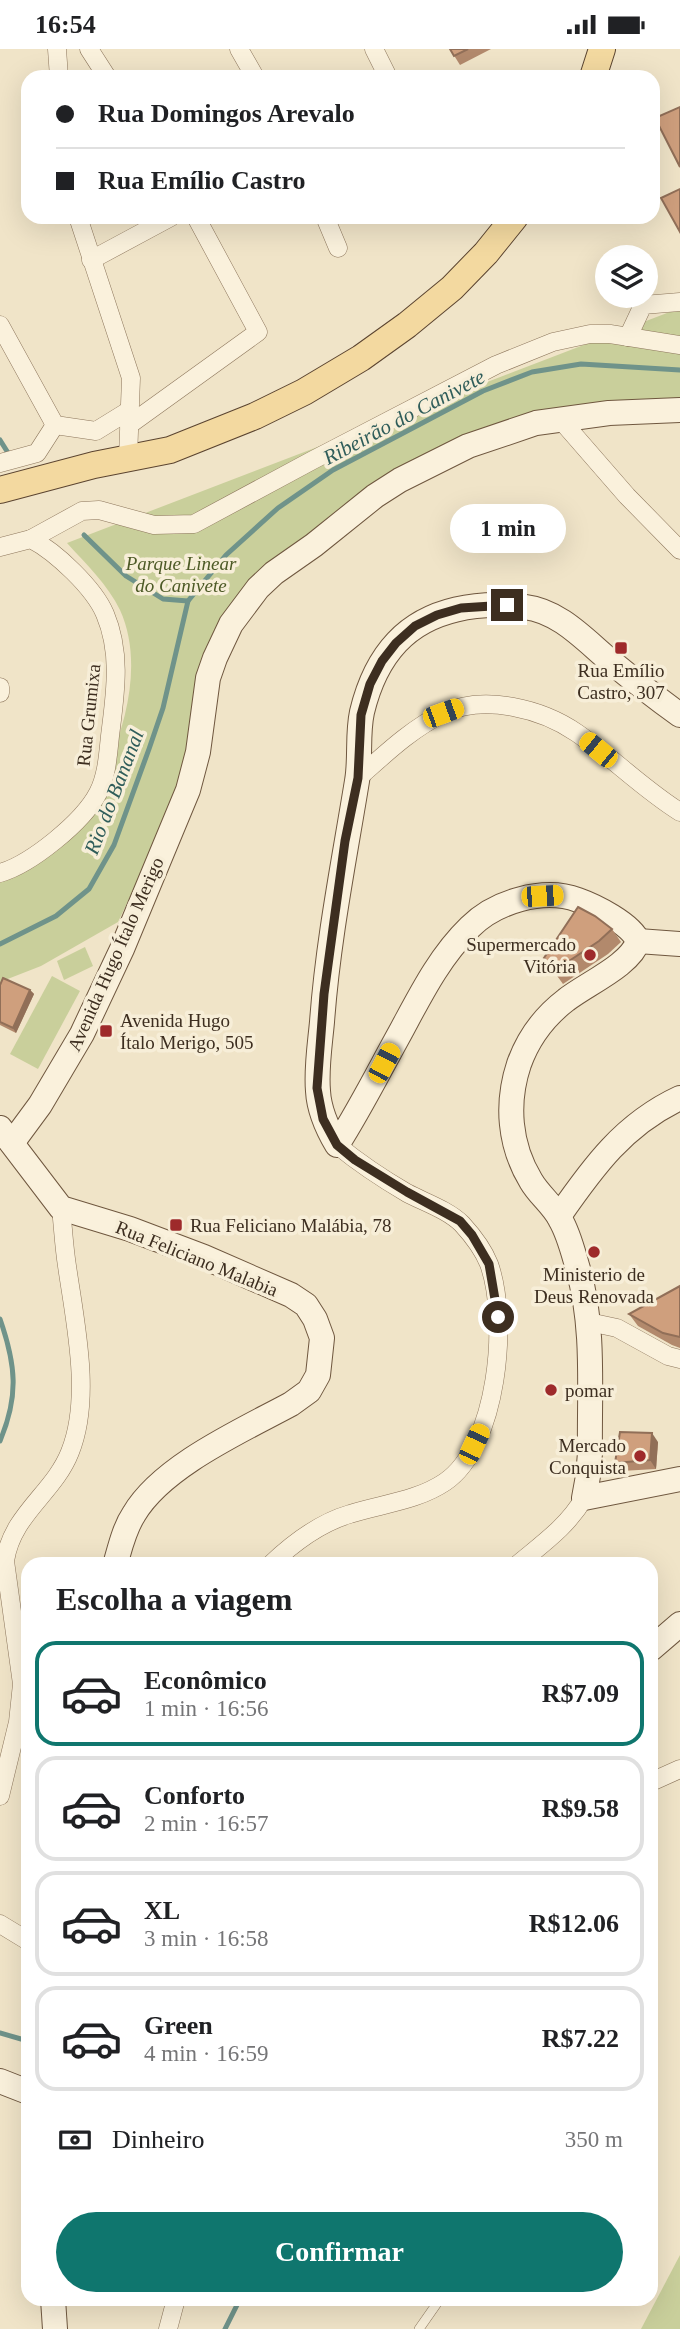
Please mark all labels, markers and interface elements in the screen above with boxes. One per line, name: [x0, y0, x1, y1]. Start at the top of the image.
text: 16:54: [35, 10, 96, 39]
text: Rua Domingos Arevalo: [98, 99, 355, 128]
text: Rua Emílio Castro: [98, 166, 306, 195]
map controls: [595, 245, 658, 308]
button: layers: [595, 245, 658, 308]
water label: Ribeirão do Canivete: [318, 364, 489, 470]
callout: 1 min: [449, 503, 565, 553]
text: 1 min: [480, 516, 536, 541]
park label: Parque Linear do Canivete: [125, 553, 237, 596]
route end: [491, 589, 523, 621]
marker: Rua Emílio Castro, 307: [613, 640, 629, 656]
place label: Rua Emílio Castro, 307: [577, 660, 665, 703]
street label: Rua Grumixa: [73, 662, 104, 767]
car: [420, 696, 467, 730]
water label: Rio do Bananal: [79, 726, 149, 859]
car: [576, 729, 621, 771]
street label: Avenida Hugo Ítalo Merigo: [63, 854, 168, 1054]
car: [521, 884, 564, 908]
place label: Supermercado Vitória: [466, 934, 577, 977]
marker: Supermercado Vitória: [582, 947, 598, 963]
place label: Avenida Hugo Ítalo Merigo, 505: [120, 1010, 254, 1053]
marker: Avenida Hugo Ítalo Merigo, 505: [98, 1023, 114, 1039]
car: [365, 1040, 404, 1086]
place label: Rua Feliciano Malábia, 78: [190, 1215, 392, 1236]
street label: Rua Feliciano Malabia: [113, 1216, 281, 1301]
marker: Rua Feliciano Malábia, 78: [168, 1217, 184, 1233]
marker: Ministerio de Deus Renovada: [586, 1244, 602, 1260]
place label: Ministerio de Deus Renovada: [534, 1264, 654, 1307]
route start: [482, 1301, 514, 1333]
place label: pomar: [565, 1380, 614, 1401]
marker: pomar: [543, 1382, 559, 1398]
car: [456, 1421, 493, 1467]
place label: Mercado Conquista: [549, 1435, 627, 1478]
marker: Mercado Conquista: [632, 1448, 648, 1464]
text: Escolha a viagem: [56, 1581, 292, 1617]
icon: car: [60, 1662, 123, 1725]
text: Econômico: [144, 1666, 267, 1695]
text: R$7.09: [542, 1679, 619, 1708]
text: 1 min · 16:56: [144, 1696, 269, 1721]
icon: car: [60, 1777, 123, 1840]
text: Conforto: [144, 1781, 245, 1810]
text: R$9.58: [542, 1794, 619, 1823]
text: 2 min · 16:57: [144, 1811, 269, 1836]
icon: car: [60, 1892, 123, 1955]
text: XL: [144, 1896, 180, 1925]
text: R$12.06: [529, 1909, 619, 1938]
text: 3 min · 16:58: [144, 1926, 269, 1951]
icon: car: [60, 2007, 123, 2070]
text: Green: [144, 2011, 213, 2040]
text: R$7.22: [542, 2024, 619, 2053]
text: 4 min · 16:59: [144, 2041, 269, 2066]
icon: cash: [56, 2121, 94, 2159]
text: Dinheiro: [112, 2125, 204, 2154]
text: 350 m: [565, 2127, 623, 2152]
button: Confirmar: [56, 2212, 623, 2292]

